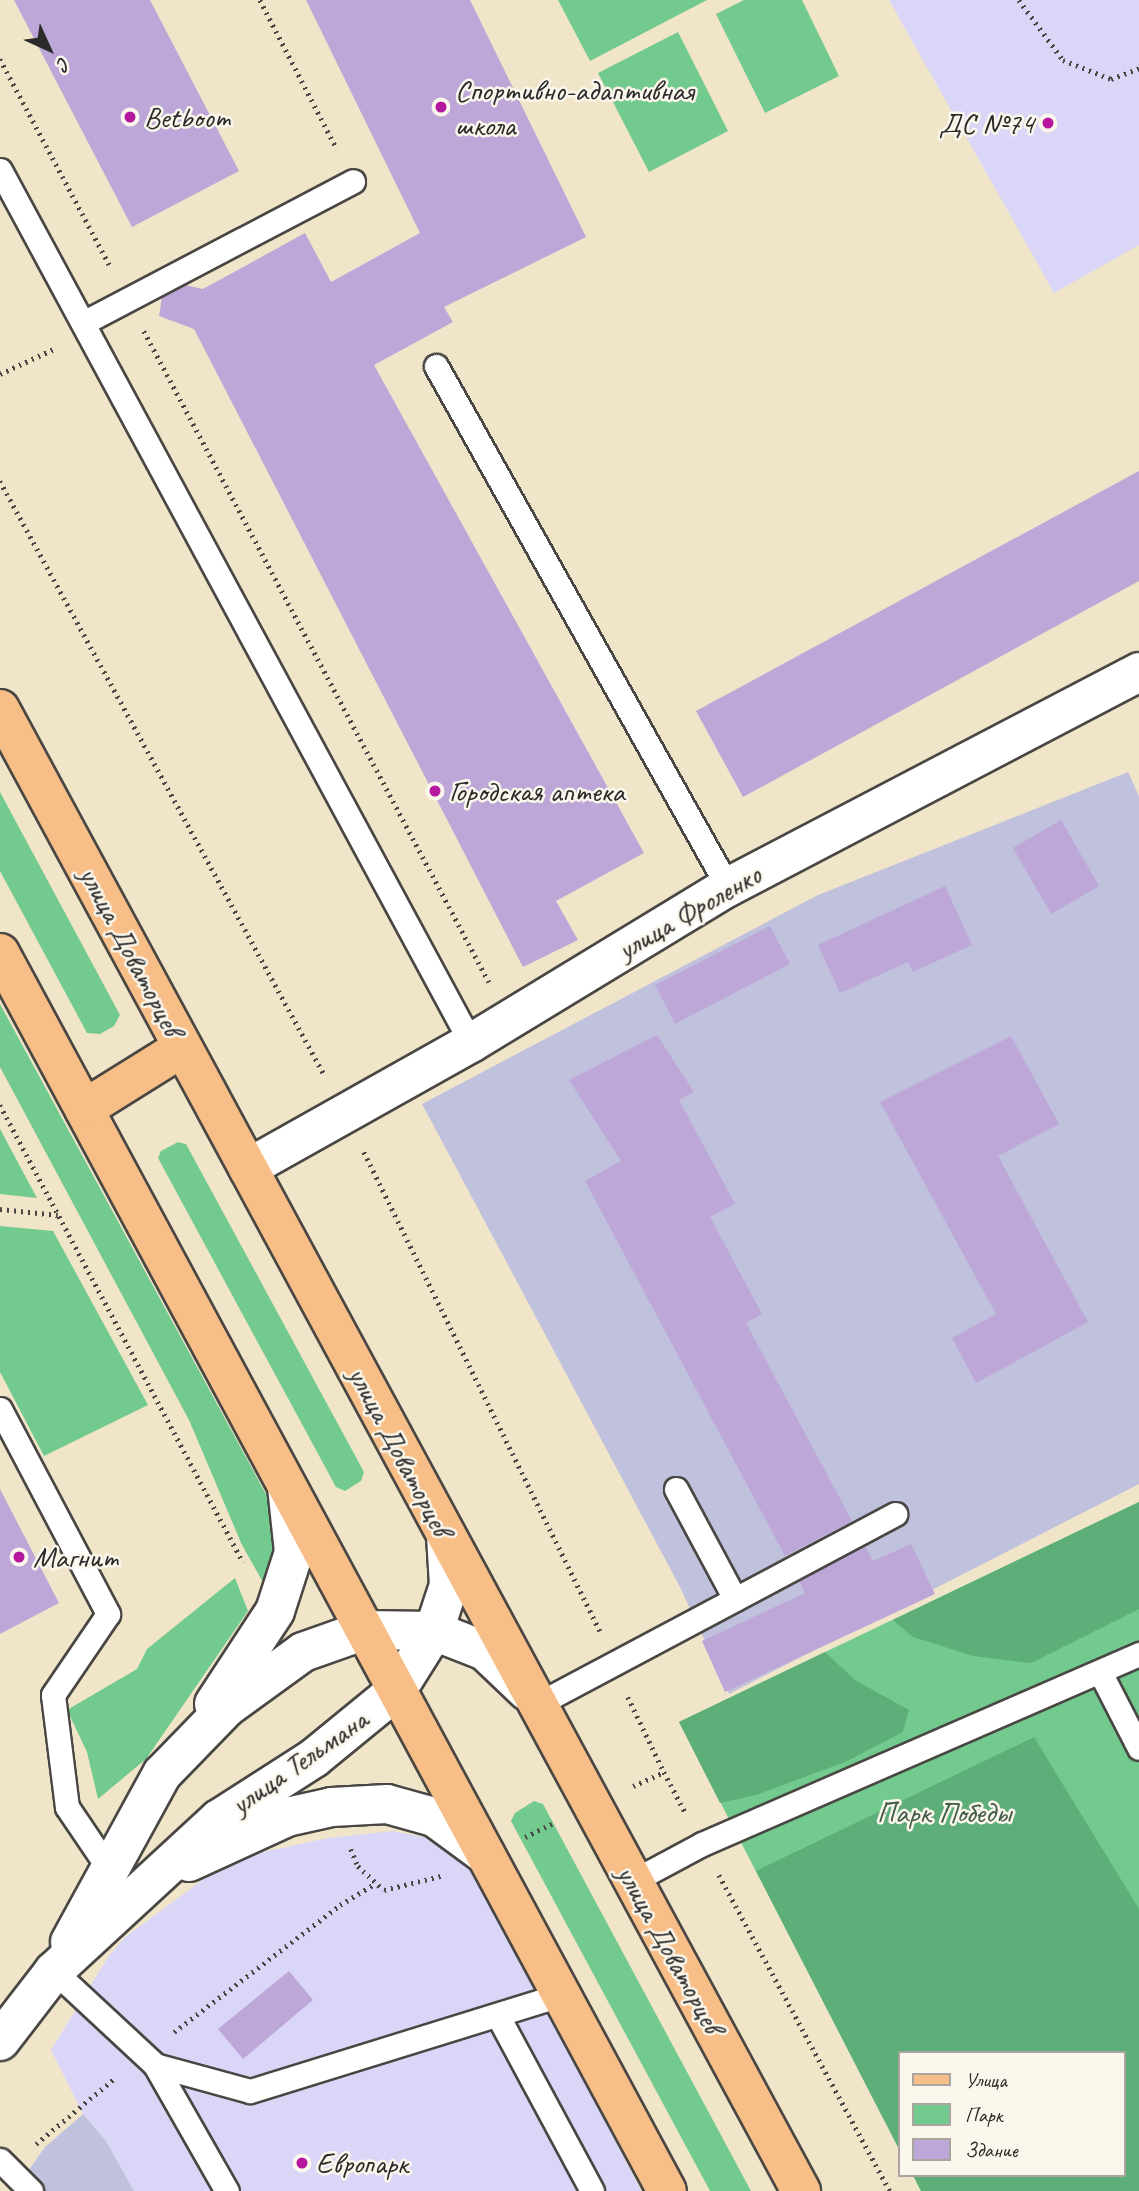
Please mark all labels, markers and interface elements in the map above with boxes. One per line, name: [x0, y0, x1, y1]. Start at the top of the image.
north arrow: [14, 14, 84, 84]
text: С: [52, 52, 76, 76]
place label: Спортивно-адаптивная школа: [455, 72, 694, 142]
place label: Betboom: [144, 99, 230, 135]
marker: Спортивно-адаптивная школа: [433, 99, 449, 115]
place label: ДС №74: [939, 105, 1034, 141]
marker: Betboom: [122, 109, 138, 125]
marker: ДС №74: [1040, 115, 1056, 131]
place label: Городская аптека: [449, 773, 626, 809]
marker: Городская аптека: [427, 783, 443, 799]
street label: улица Фроленко: [611, 857, 767, 967]
street label: улица Доваторцев: [71, 859, 191, 1043]
street label: улица Доваторцев: [340, 1359, 460, 1543]
place label: Магнит: [33, 1539, 118, 1575]
marker: Магнит: [11, 1549, 27, 1565]
street label: улица Тельмана: [225, 1703, 373, 1821]
park label: Парк Победы: [877, 1794, 1011, 1830]
street label: улица Доваторцев: [608, 1857, 732, 2041]
legend: [898, 2051, 1125, 2177]
text: Улица: [965, 2067, 1007, 2093]
text: Парк: [965, 2102, 1002, 2128]
text: Здание: [965, 2137, 1018, 2163]
place label: Европарк: [316, 2145, 408, 2181]
marker: Европарк: [294, 2155, 310, 2171]

